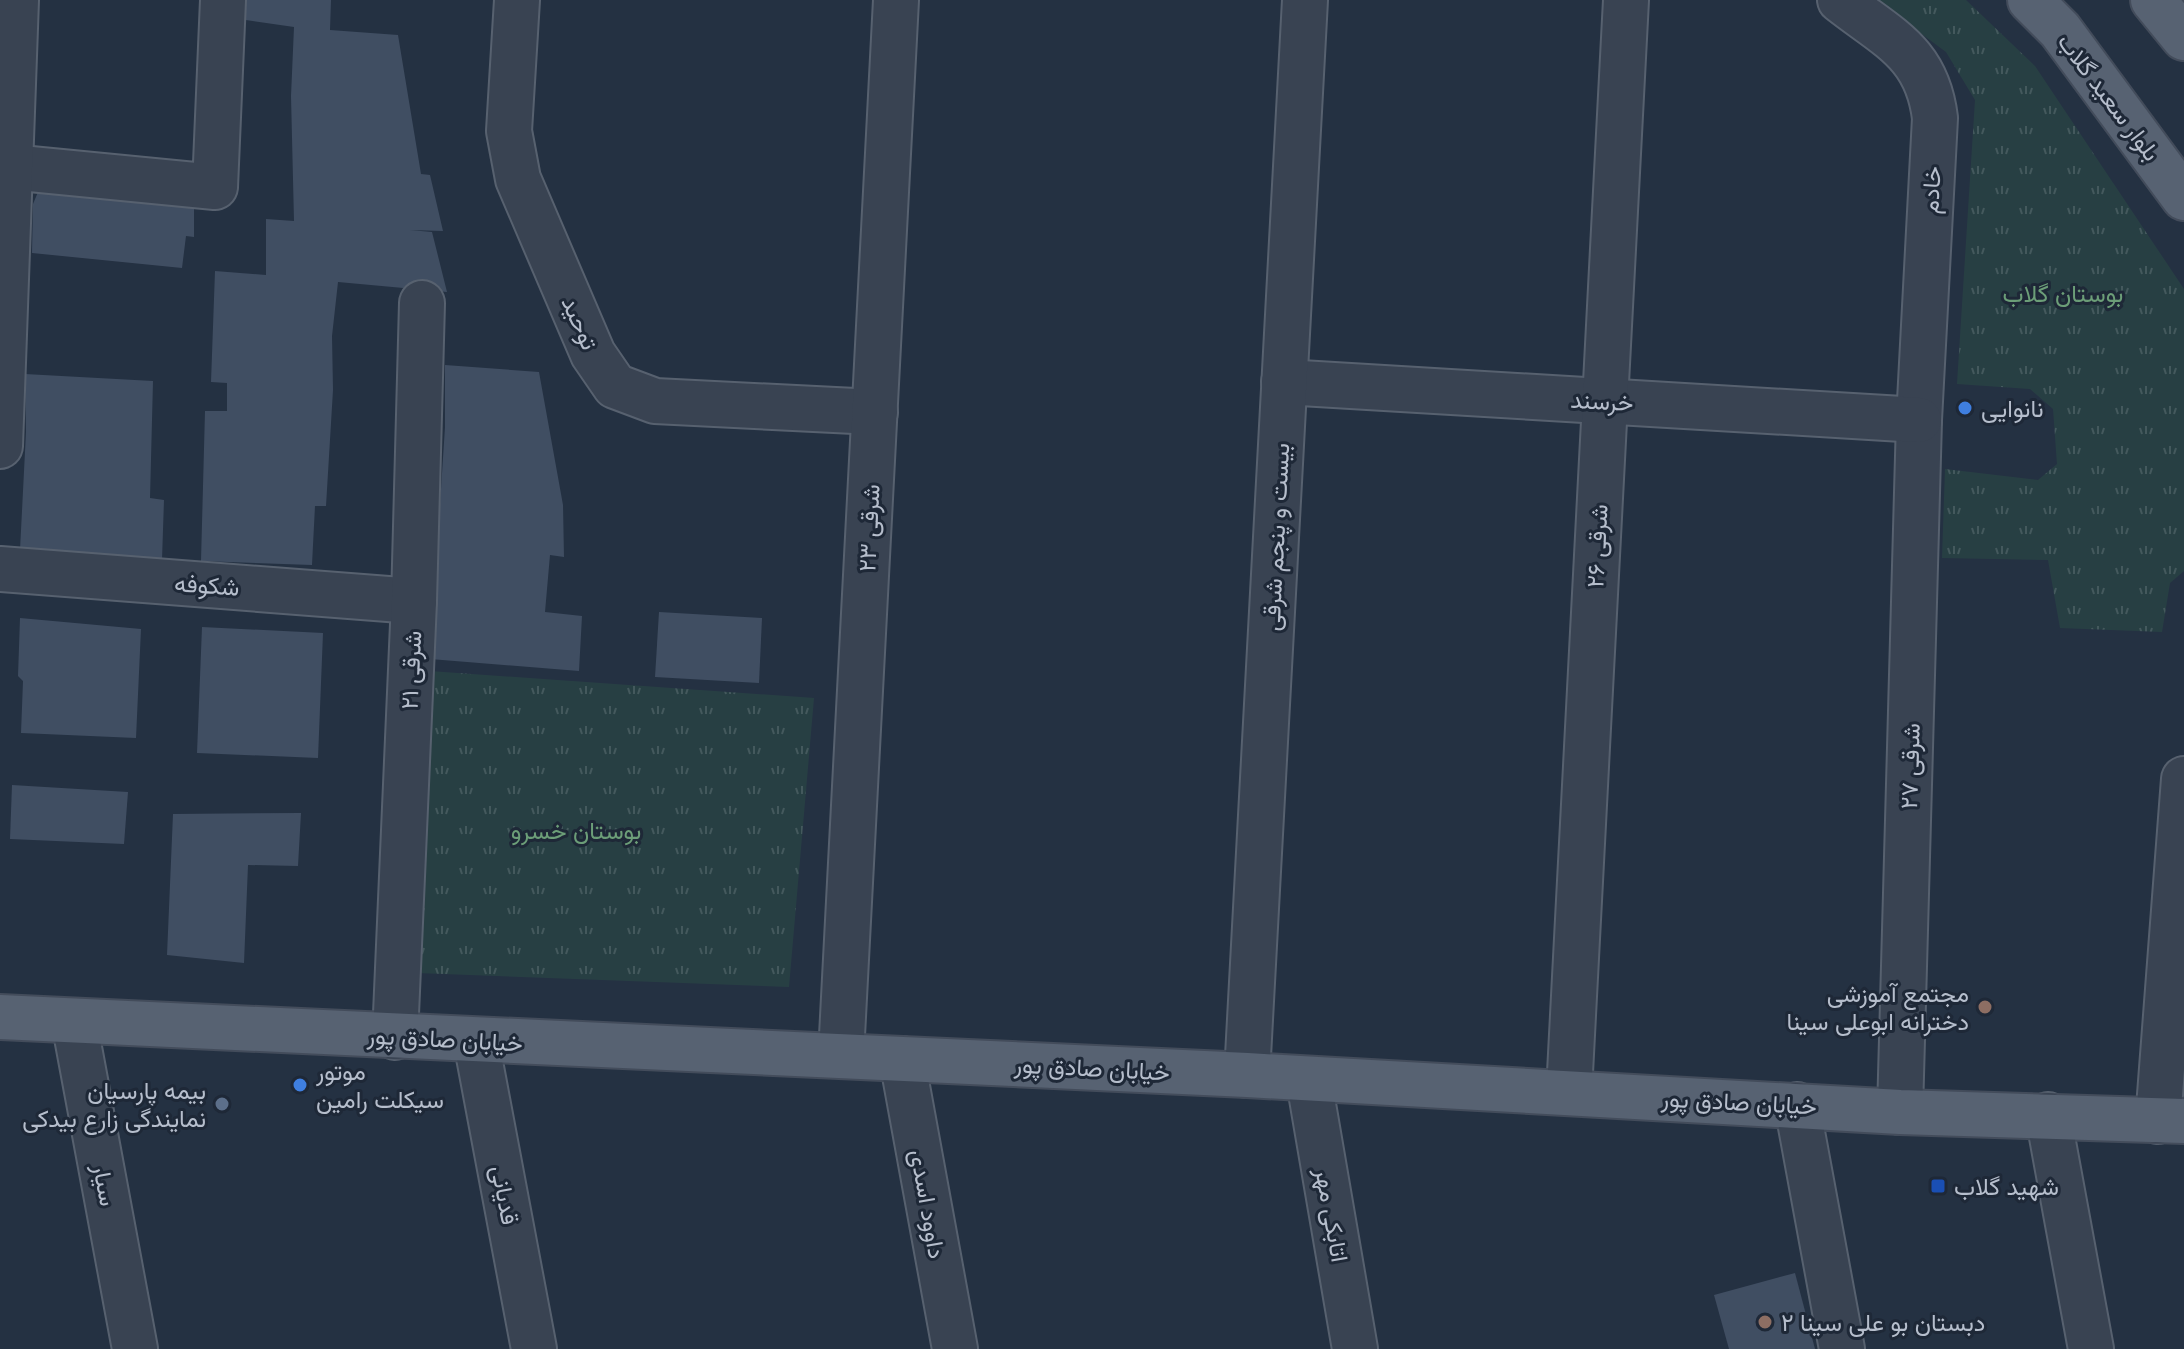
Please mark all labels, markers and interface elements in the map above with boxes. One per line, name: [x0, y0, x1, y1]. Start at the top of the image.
street label: بلوار سعید گلاب: [2050, 26, 2168, 168]
street label: خادم: [1913, 165, 1949, 215]
park label: بوستان گلاب: [2003, 277, 2123, 310]
street label: توحید: [554, 291, 606, 355]
street label: خرسند: [1570, 383, 1634, 419]
place label: نانوایی: [1981, 392, 2044, 425]
marker: نانوایی: [1956, 399, 1974, 417]
street label: بیست و پنجم شرقی: [1255, 442, 1297, 632]
street label: ۲۳ شرقی: [850, 483, 888, 573]
street label: ۲۶ شرقی: [1578, 503, 1616, 589]
street label: شکوفه: [173, 566, 241, 604]
street label: ۲۱ شرقی: [392, 630, 430, 710]
street label: ۲۷ شرقی: [1892, 722, 1928, 810]
park label: بوستان خسرو: [511, 814, 641, 847]
place label: مجتمع آموزشی دخترانه ابوعلی سینا: [1786, 977, 1969, 1038]
marker: مجتمع آموزشی دخترانه ابوعلی سینا: [1976, 998, 1994, 1016]
street label: خیابان صادق پور: [365, 1018, 524, 1060]
street label: خیابان صادق پور: [1012, 1047, 1171, 1089]
place label: موتور سیکلت رامین: [315, 1055, 444, 1116]
place label: بیمه پارسیان نمایندگی زارع بیدکی: [22, 1074, 206, 1135]
marker: موتور سیکلت رامین: [291, 1076, 309, 1094]
street label: خیابان صادق پور: [1659, 1081, 1818, 1123]
marker: بیمه پارسیان نمایندگی زارع بیدکی: [213, 1095, 231, 1113]
street label: داوود اسدی: [902, 1147, 954, 1261]
street label: سیار: [85, 1160, 125, 1209]
street label: قدیانی: [483, 1162, 527, 1228]
street label: اتابکی مهر: [1307, 1164, 1357, 1265]
place label: شهید گلاب: [1954, 1170, 2059, 1203]
marker: شهید گلاب: [1929, 1177, 1947, 1195]
place label: دبستان بو علی سینا ۲: [1781, 1306, 1985, 1339]
marker: دبستان بو علی سینا ۲: [1756, 1313, 1774, 1331]

